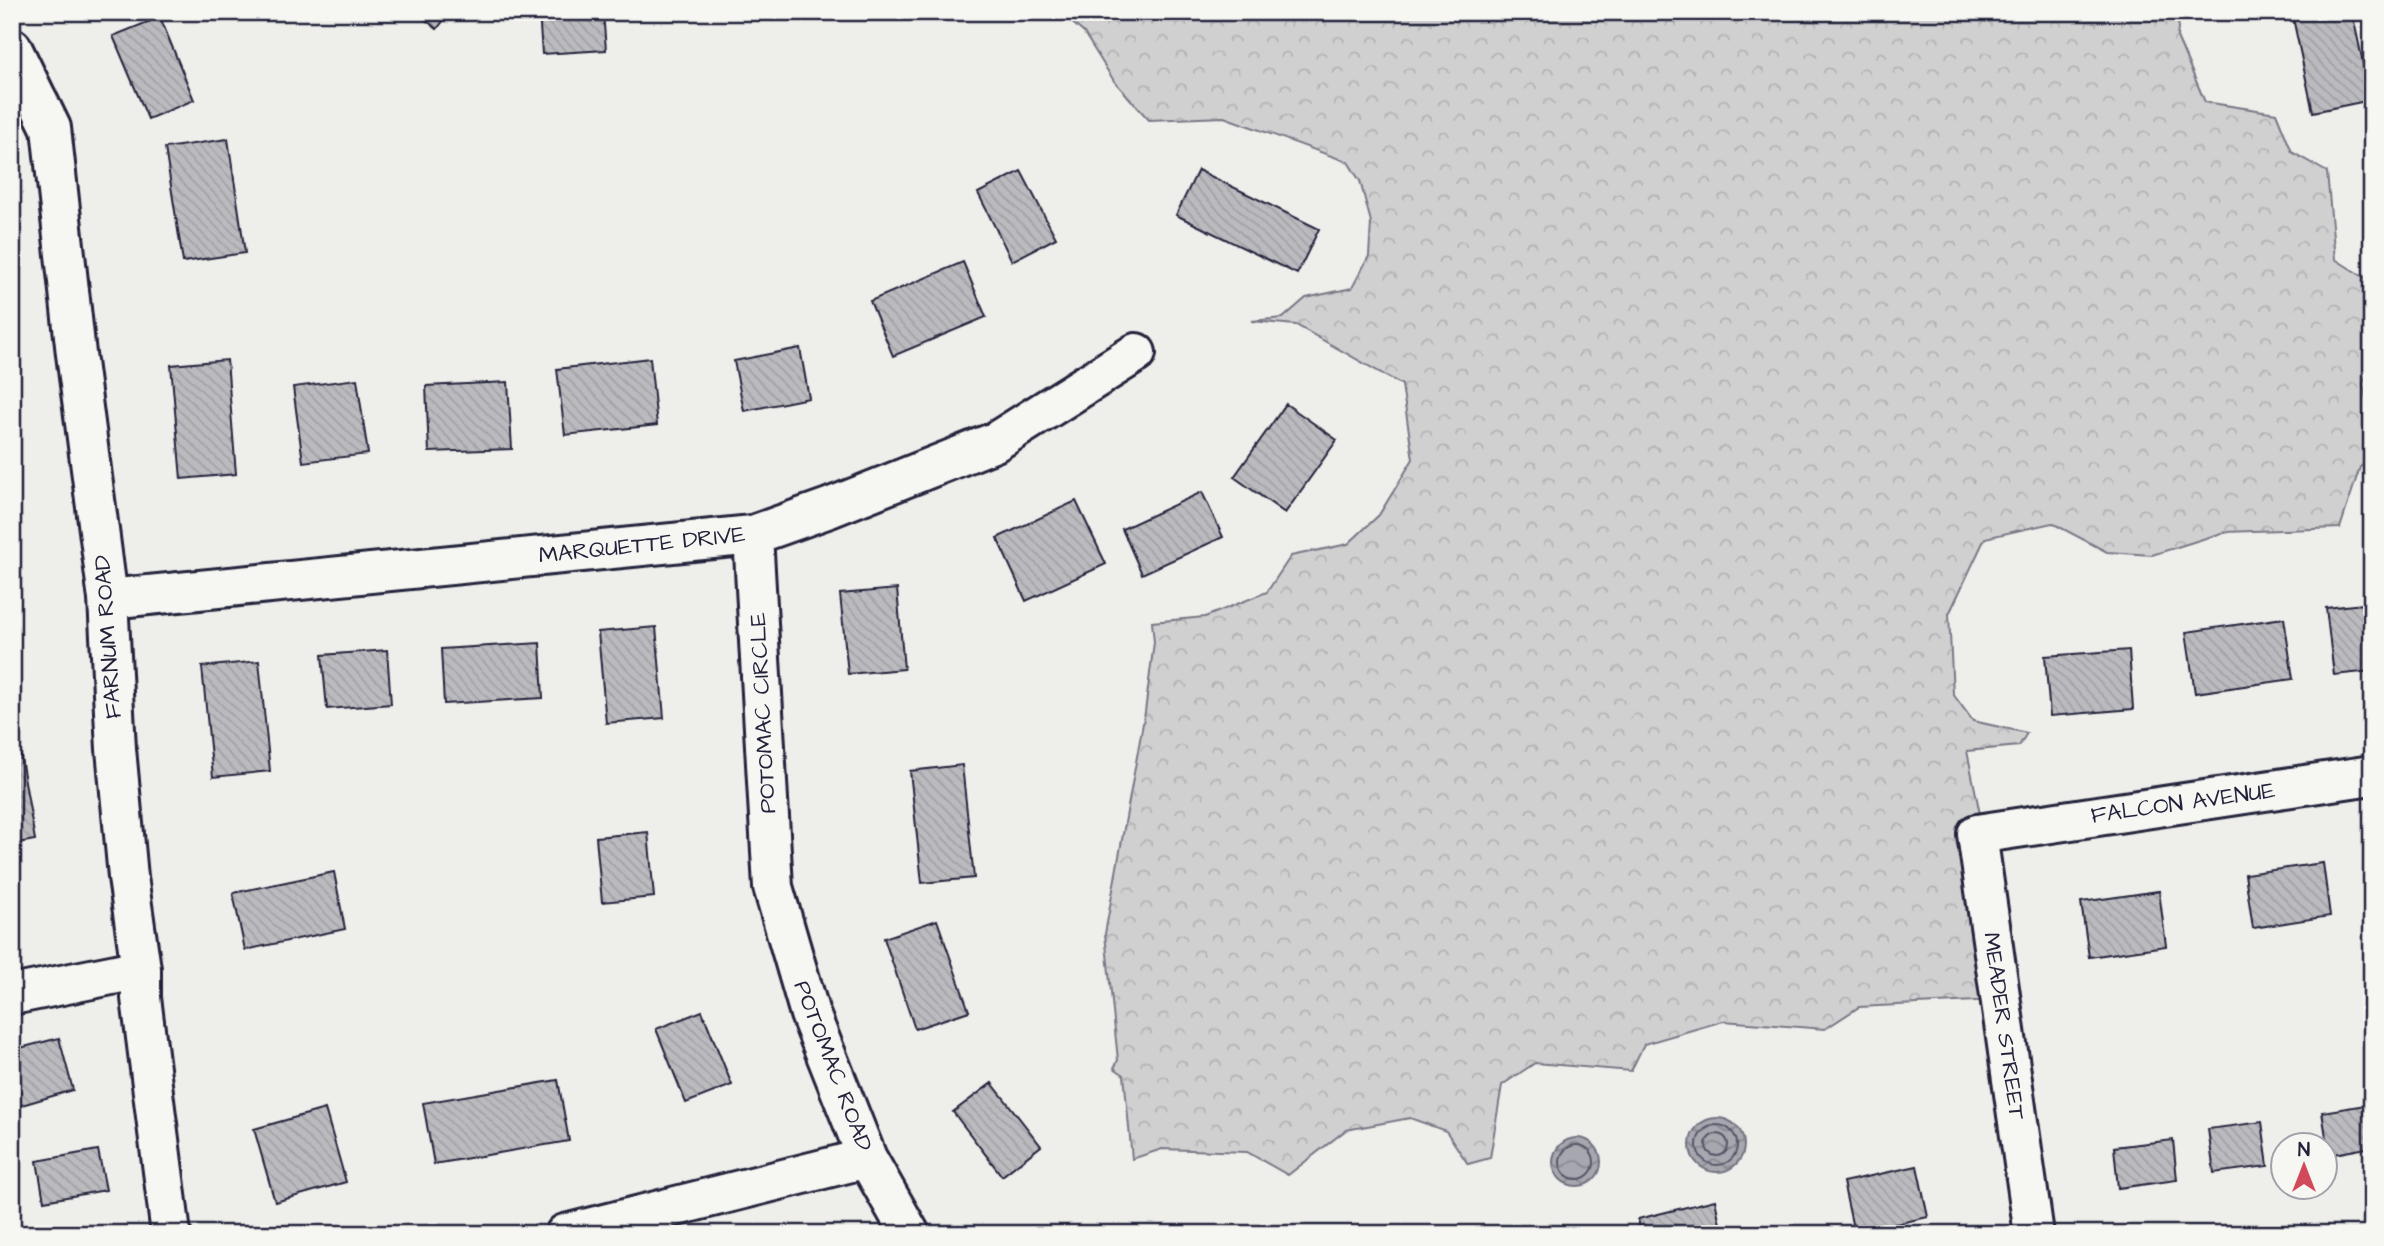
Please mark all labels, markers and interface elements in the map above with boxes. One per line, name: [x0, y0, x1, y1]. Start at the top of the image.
street label: MARQUETTE DRIVE: [537, 518, 747, 572]
street label: FARNUM ROAD: [86, 554, 130, 720]
street label: POTOMAC CIRCLE: [742, 611, 784, 814]
street label: FALCON AVENUE: [2089, 774, 2278, 832]
street label: MEADER STREET: [1975, 930, 2033, 1122]
street label: POTOMAC ROAD: [786, 976, 880, 1156]
north arrow: [2268, 1130, 2338, 1200]
text: N: [2298, 1137, 2310, 1164]

